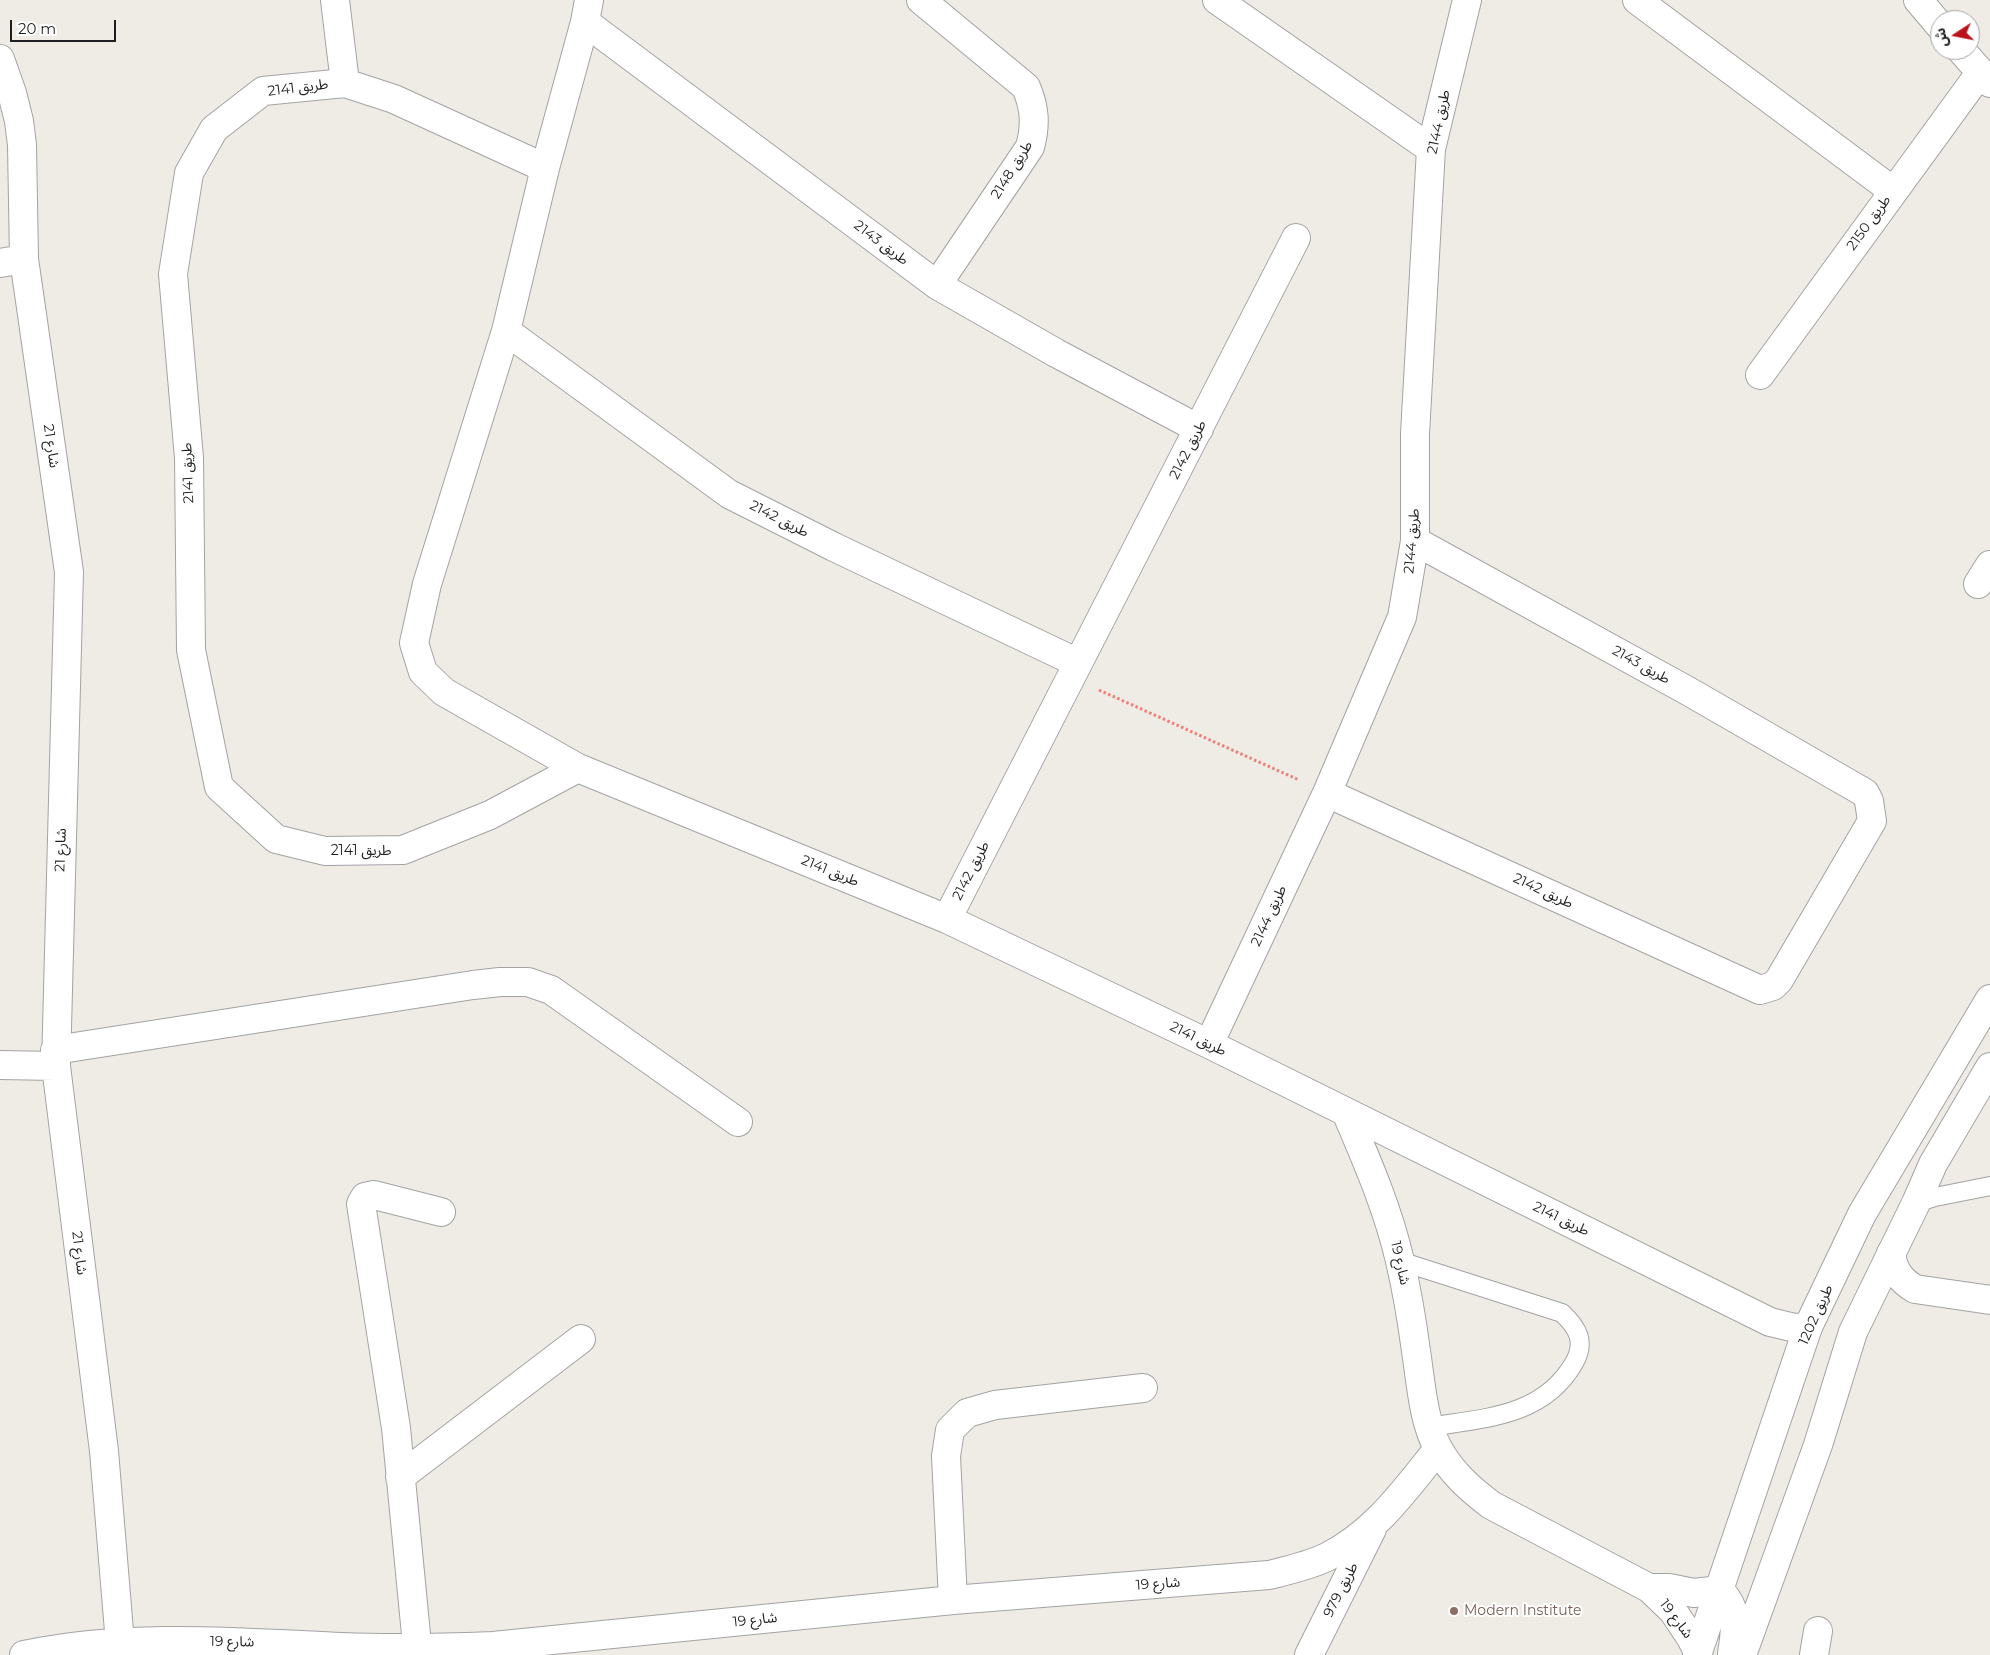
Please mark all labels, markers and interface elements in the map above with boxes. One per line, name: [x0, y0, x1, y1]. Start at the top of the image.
scale bar: [12, 10, 119, 42]
north arrow: [1930, 10, 1980, 60]
text: 20 m: [18, 19, 56, 38]
text: ش: [1931, 27, 1952, 49]
street label: طريق 2141: [267, 76, 329, 100]
street label: طريق 2144: [1424, 88, 1454, 156]
street label: طريق 2148: [988, 138, 1036, 202]
street label: طريق 2150: [1843, 192, 1895, 254]
street label: طريق 2143: [851, 217, 911, 269]
street label: طريق 2142: [1166, 418, 1210, 482]
street label: شارع 21: [40, 423, 62, 469]
street label: طريق 2141: [179, 442, 197, 504]
street label: طريق 2142: [747, 497, 811, 541]
street label: طريق 2144: [1401, 508, 1423, 574]
street label: طريق 2143: [1609, 642, 1673, 688]
street label: شارع 21: [52, 828, 70, 872]
street label: طريق 2142: [949, 839, 993, 903]
street label: طريق 2141: [331, 843, 391, 859]
street label: طريق 2141: [799, 852, 861, 890]
street label: طريق 2142: [1510, 870, 1576, 912]
street label: طريق 2144: [1248, 883, 1290, 949]
street label: طريق 2141: [1167, 1018, 1229, 1060]
street label: طريق 2141: [1530, 1198, 1592, 1240]
street label: شارع 21: [68, 1230, 90, 1276]
street label: شارع 19: [1387, 1239, 1413, 1287]
street label: طريق 1202: [1795, 1282, 1837, 1348]
street label: طريق 979: [1320, 1560, 1362, 1620]
street label: شارع 19: [1135, 1574, 1181, 1594]
street label: شارع 19: [1656, 1596, 1696, 1642]
place label: Modern Institute: [1464, 1603, 1582, 1619]
marker: Modern Institute: [1448, 1605, 1460, 1617]
street label: شارع 19: [732, 1609, 778, 1631]
street label: شارع 19: [210, 1633, 254, 1651]

